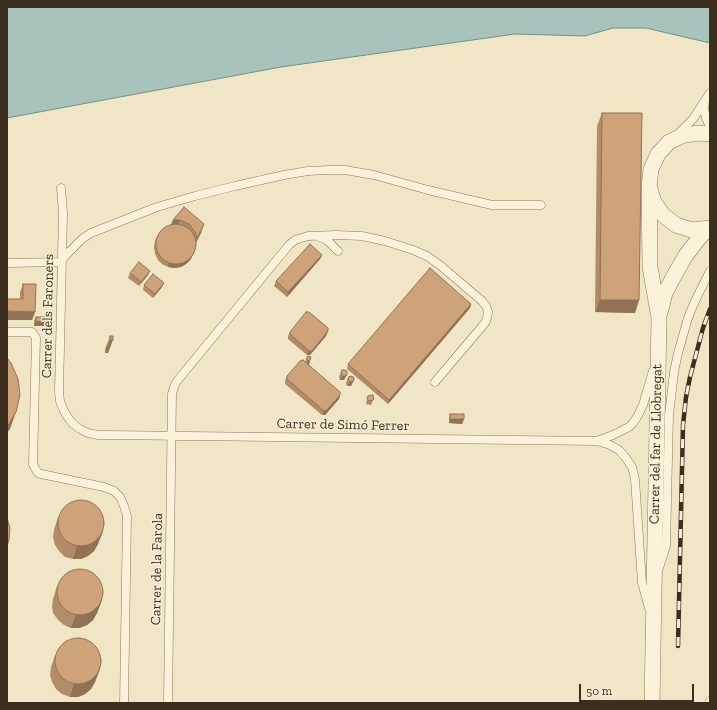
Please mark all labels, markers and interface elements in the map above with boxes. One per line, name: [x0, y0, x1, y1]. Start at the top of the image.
street label: Carrer dels Faroners: [39, 254, 57, 378]
street label: Carrer del far de Llobregat: [646, 364, 666, 524]
street label: Carrer de Simó Ferrer: [276, 415, 410, 435]
street label: Carrer de la Farola: [148, 513, 166, 625]
scale bar: [581, 676, 696, 702]
text: 50 m: [586, 684, 612, 698]

